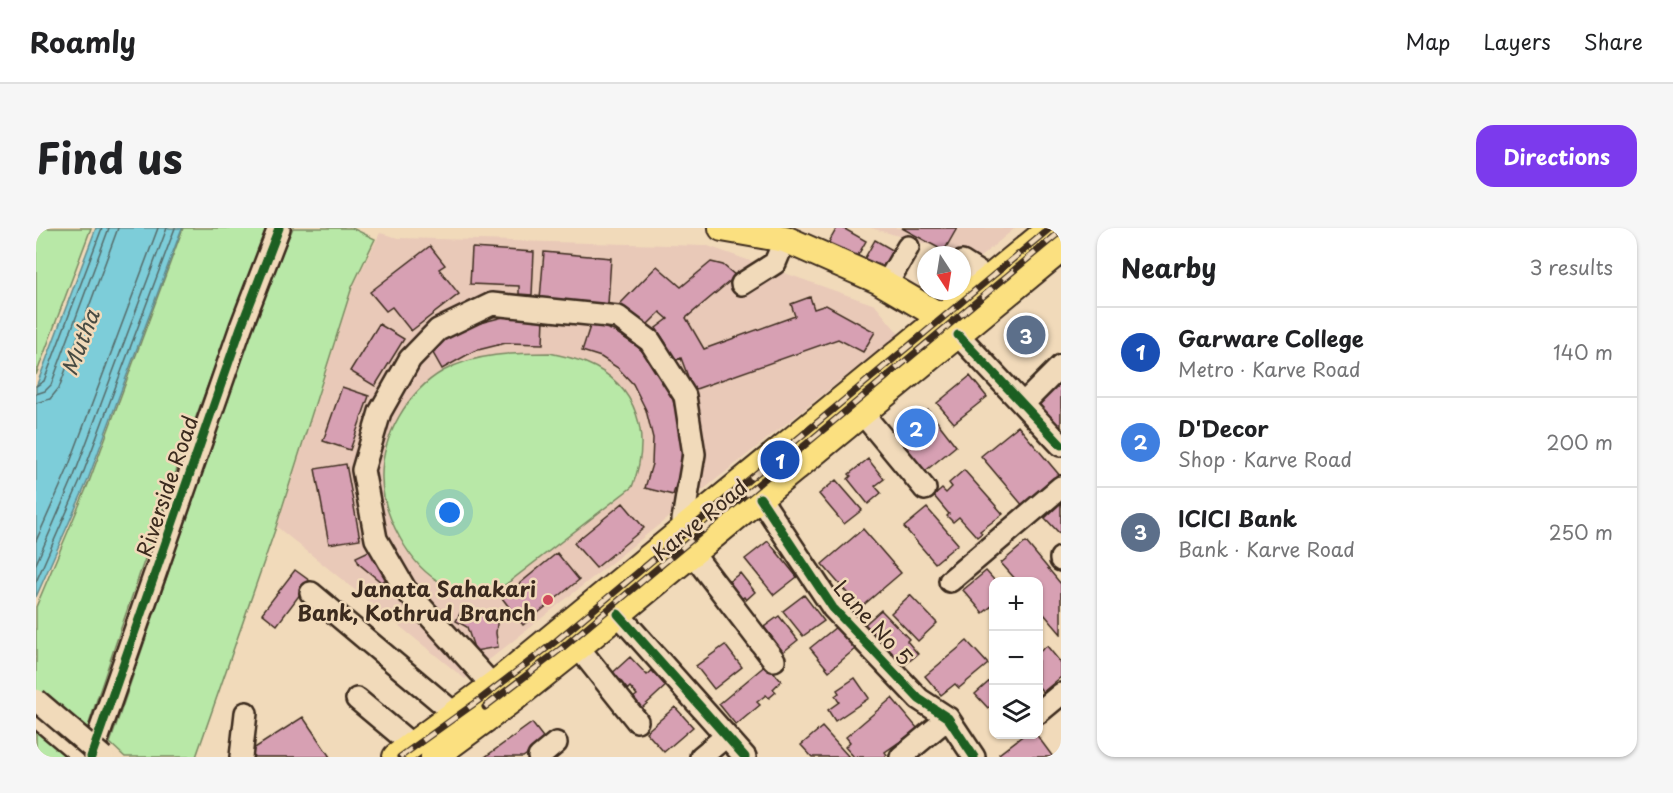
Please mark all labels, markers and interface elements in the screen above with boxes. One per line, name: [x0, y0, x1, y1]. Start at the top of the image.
text: Roamly: [30, 20, 136, 63]
text: Map: [1406, 25, 1450, 57]
text: Layers: [1483, 25, 1551, 57]
text: Share: [1584, 25, 1643, 57]
text: Find us: [36, 125, 183, 188]
button: Directions: [1476, 125, 1637, 187]
north arrow: [917, 246, 971, 300]
text: Nearby: [1121, 248, 1216, 287]
text: 3 results: [1530, 252, 1613, 282]
water label: Mutha: [51, 303, 107, 380]
pin: 3: [1006, 312, 1046, 358]
text: Garware College: [1178, 321, 1364, 354]
text: 1: [1136, 337, 1145, 367]
text: 140 m: [1553, 337, 1613, 367]
text: Metro · Karve Road: [1178, 354, 1361, 384]
pin: 2: [896, 406, 936, 450]
street label: Riverside Road: [127, 411, 205, 561]
text: D'Decor: [1178, 411, 1269, 444]
text: 2: [1133, 427, 1148, 457]
text: 200 m: [1546, 427, 1613, 457]
pin: 1: [760, 438, 800, 482]
text: Shop · Karve Road: [1178, 444, 1352, 474]
street label: Karve Road: [644, 471, 754, 567]
your location: [435, 498, 464, 527]
text: ICICI Bank: [1178, 501, 1297, 534]
text: 3: [1134, 517, 1147, 547]
text: 250 m: [1549, 517, 1613, 547]
text: Bank · Karve Road: [1178, 534, 1355, 564]
place label: Janata Sahakari Bank, Kothrud Branch: [297, 572, 536, 628]
street label: Lane No 5: [827, 572, 921, 672]
map controls: [989, 577, 1043, 739]
button: +: [989, 577, 1043, 631]
marker: Janata Sahakari Bank, Kothrud Branch: [541, 593, 555, 607]
button: −: [989, 631, 1043, 685]
button: layers: [989, 685, 1043, 739]

